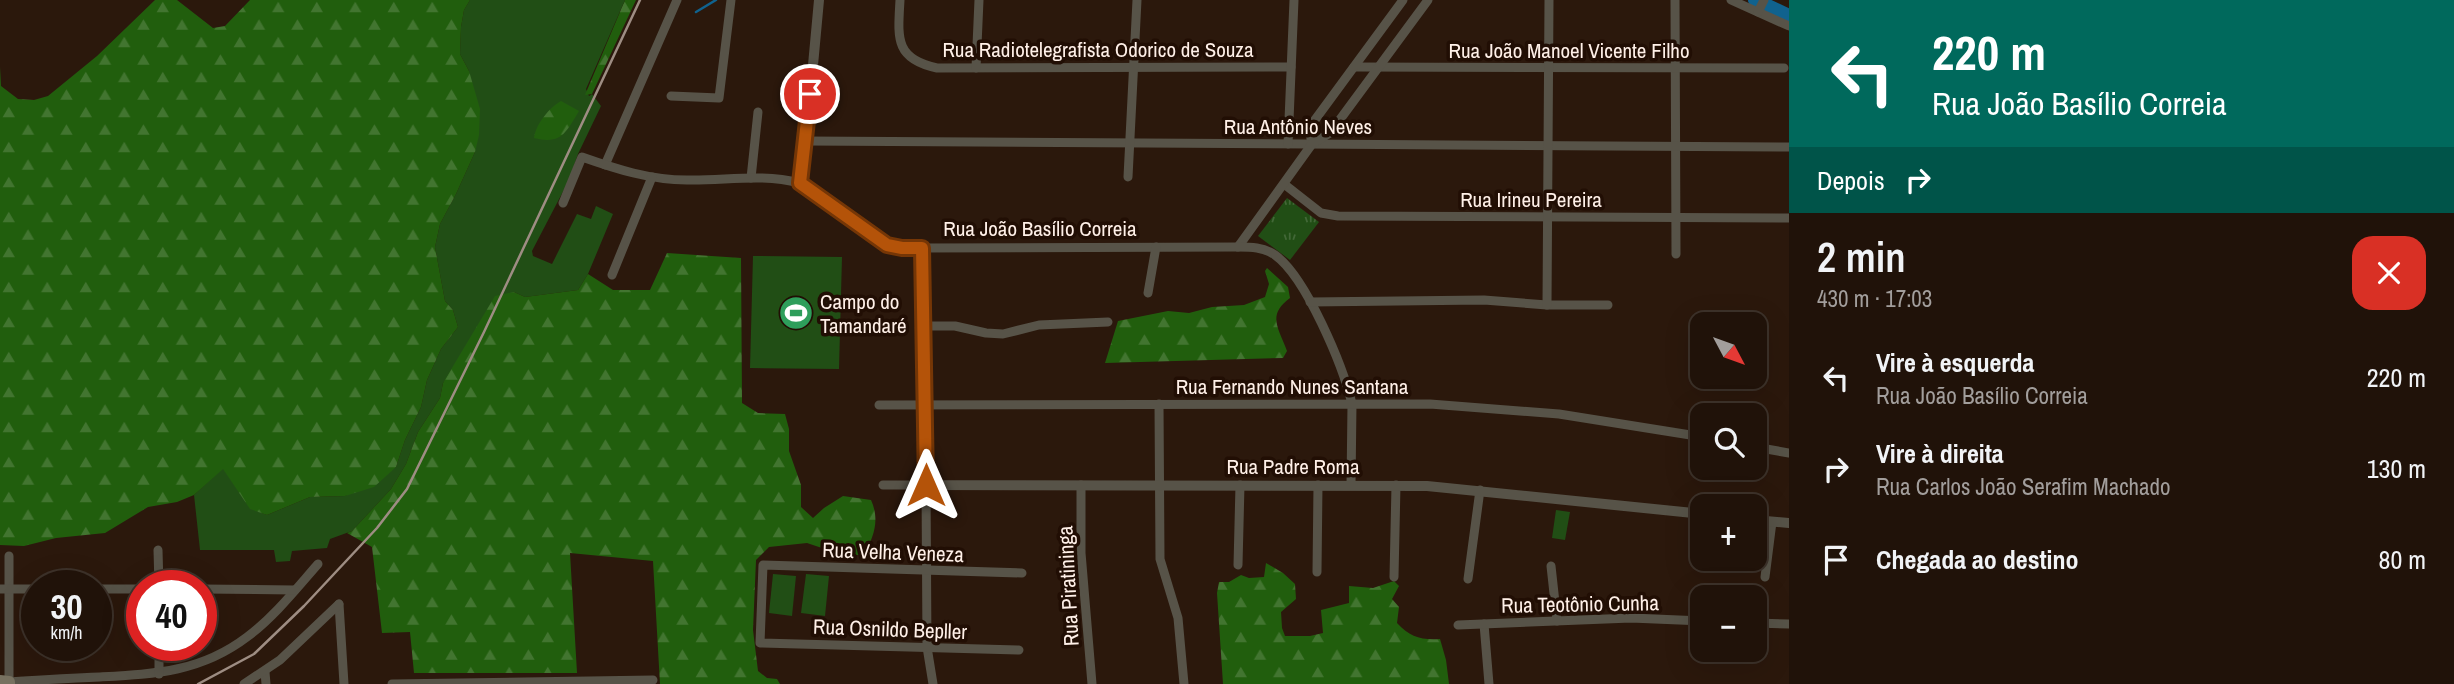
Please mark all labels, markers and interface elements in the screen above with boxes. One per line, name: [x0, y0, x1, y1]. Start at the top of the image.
text: 220 m: [1932, 19, 2046, 85]
icon: left: [1817, 28, 1908, 119]
street label: Rua Radiotelegrafista Odorico de Souza: [942, 35, 1254, 64]
street label: Rua João Manoel Vicente Filho: [1449, 36, 1689, 65]
pin: [780, 64, 840, 124]
icon: arrive: [791, 75, 829, 113]
text: Rua João Basílio Correia: [1932, 82, 2227, 125]
street label: Rua Antônio Neves: [1224, 112, 1372, 141]
icon: right: [1899, 161, 1937, 199]
text: Depois: [1817, 163, 1885, 198]
street label: Rua Irineu Pereira: [1460, 185, 1602, 214]
street label: Rua João Basílio Correia: [943, 214, 1137, 243]
text: 2 min: [1817, 229, 1906, 285]
button: close: [2352, 236, 2426, 310]
text: 430 m · 17:03: [1817, 283, 1932, 314]
place label: Campo do Tamandaré: [820, 287, 906, 340]
sports icon: Campo do Tamandaré: [777, 294, 815, 332]
north arrow: [1690, 312, 1768, 388]
map controls: [1690, 312, 1767, 662]
text: Vire à esquerda: [1876, 345, 2034, 380]
icon: left: [1817, 359, 1855, 397]
text: 220 m: [2367, 360, 2426, 395]
street label: Rua Fernando Nunes Santana: [1176, 372, 1409, 401]
text: Rua João Basílio Correia: [1876, 380, 2088, 411]
button: search: [1690, 403, 1767, 480]
text: Vire à direita: [1876, 436, 2004, 471]
position arrow: [889, 448, 963, 522]
icon: right: [1817, 450, 1855, 488]
text: 130 m: [2367, 451, 2426, 486]
street label: Rua Padre Roma: [1226, 452, 1360, 481]
text: Rua Carlos João Serafim Machado: [1876, 471, 2171, 502]
button: +: [1690, 494, 1767, 571]
street label: Rua Piratininga: [1050, 525, 1086, 647]
street label: Rua Velha Veneza: [822, 535, 965, 569]
icon: arrive: [1817, 541, 1855, 579]
text: Chegada ao destino: [1876, 542, 2079, 577]
text: 80 m: [2379, 542, 2426, 577]
speed limit sign: 40: [126, 570, 217, 661]
text: 30: [51, 583, 82, 630]
button: −: [1690, 585, 1767, 662]
street label: Rua Teotônio Cunha: [1501, 588, 1659, 620]
street label: Rua Osnildo Bepller: [812, 612, 968, 646]
text: km/h: [51, 620, 83, 645]

